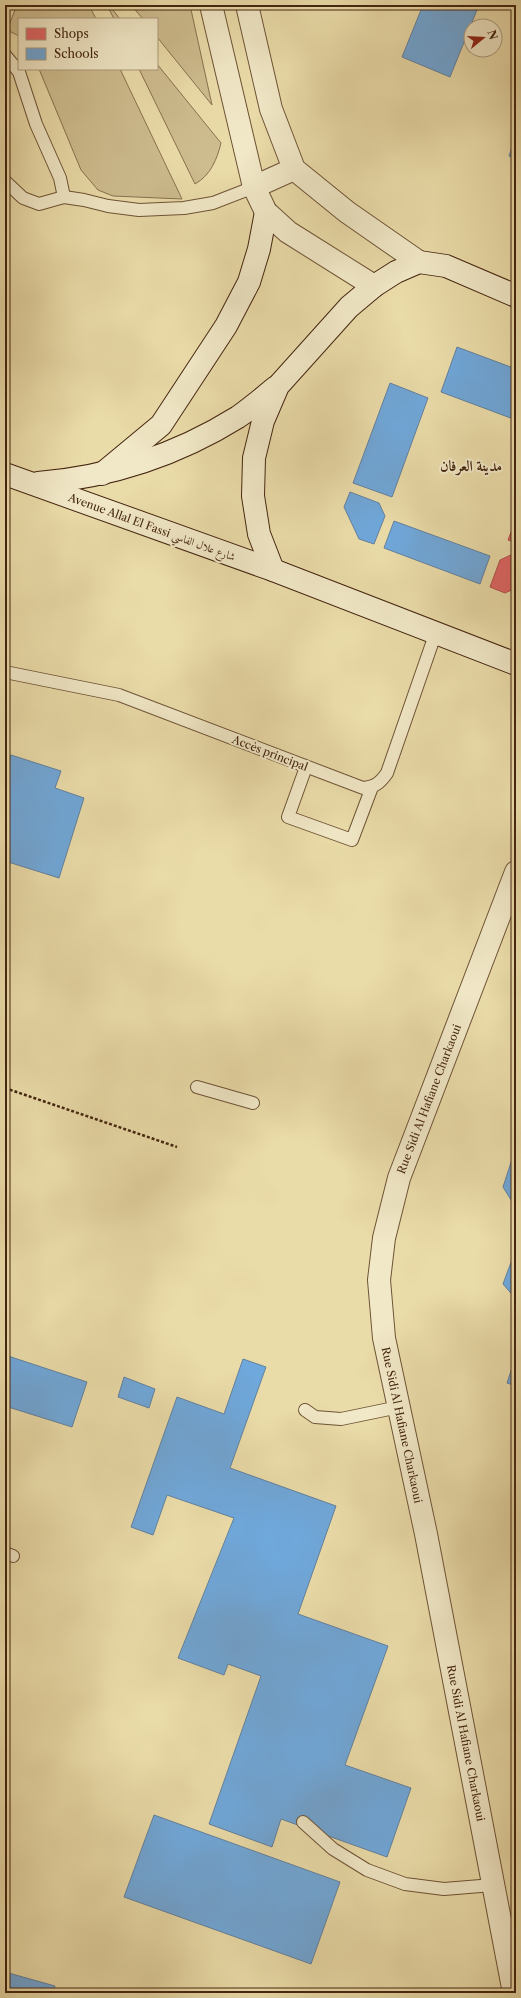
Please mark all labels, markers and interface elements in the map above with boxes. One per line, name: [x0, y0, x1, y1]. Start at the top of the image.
legend: [18, 18, 158, 70]
north arrow: [463, 18, 503, 58]
text: Shops: [54, 26, 89, 41]
text: N: [484, 28, 501, 42]
text: Schools: [54, 46, 99, 61]
district label: مدينة العرفان: [440, 456, 502, 476]
street label: Avenue Allal El Fassi شارع علال الفاسي: [64, 490, 237, 568]
street label: Accès principal: [229, 732, 311, 774]
street label: Rue Sidi Al Hafiane Charkaoui: [394, 1022, 464, 1176]
street label: Rue Sidi Al Hafiane Charkaoui: [379, 1346, 426, 1505]
street label: Rue Sidi Al Hafiane Charkaoui: [444, 1664, 488, 1823]

